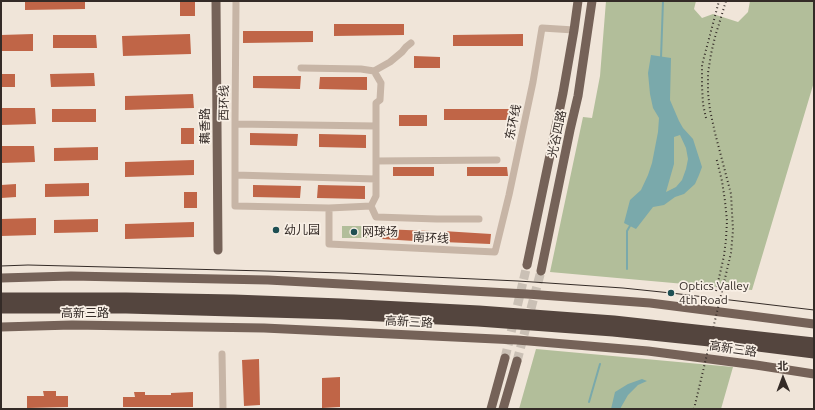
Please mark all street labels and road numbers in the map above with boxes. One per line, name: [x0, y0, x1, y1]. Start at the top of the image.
street label: 西环线: [216, 85, 232, 121]
street label: 东环线: [502, 103, 524, 141]
street label: 藕香路: [198, 108, 212, 144]
street label: 光谷四路: [545, 109, 569, 159]
street label: 南环线: [413, 230, 449, 246]
street label: 高新三路: [61, 306, 109, 320]
street label: 高新三路: [385, 314, 433, 330]
street label: 高新三路: [708, 339, 758, 359]

